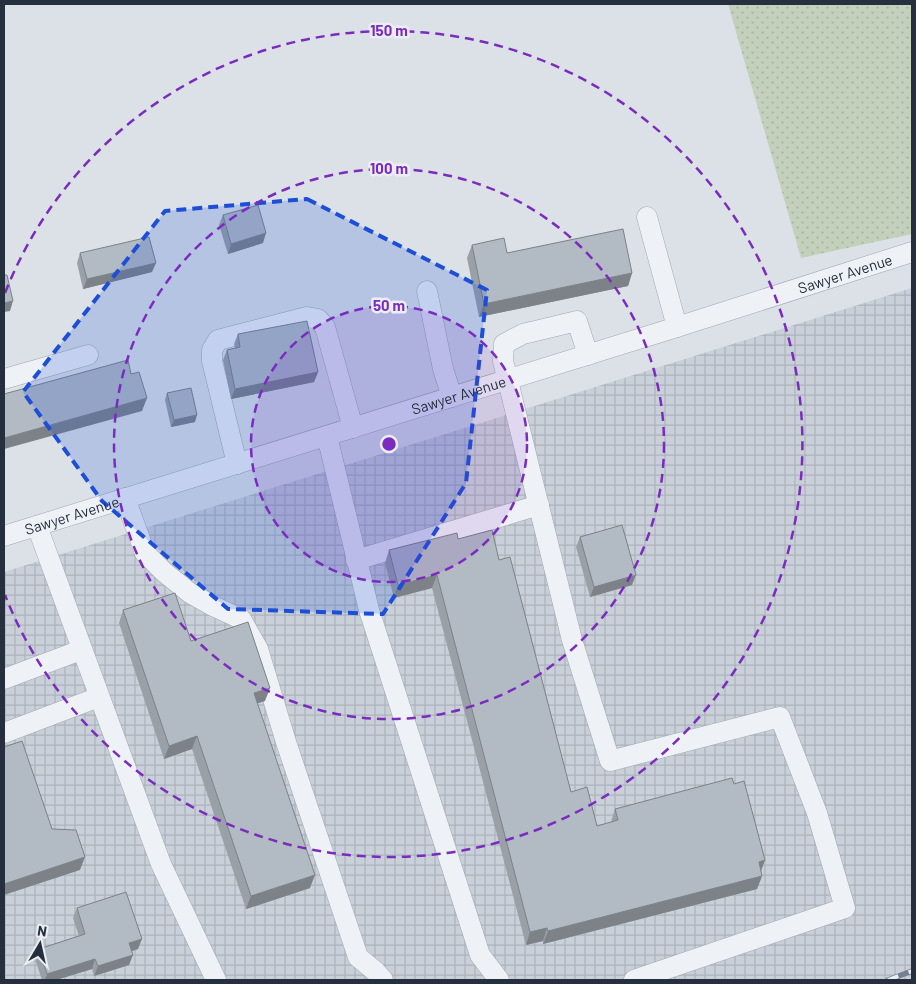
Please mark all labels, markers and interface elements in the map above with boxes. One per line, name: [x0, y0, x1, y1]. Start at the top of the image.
text: 150 m: [370, 21, 408, 39]
text: 100 m: [370, 159, 408, 177]
street label: Sawyer Avenue: [796, 250, 894, 297]
text: 50 m: [373, 296, 405, 314]
street label: Sawyer Avenue: [409, 372, 508, 418]
centre of rings: [380, 435, 398, 453]
street label: Sawyer Avenue: [22, 492, 121, 538]
north arrow: [15, 919, 65, 969]
text: N: [36, 922, 48, 940]

